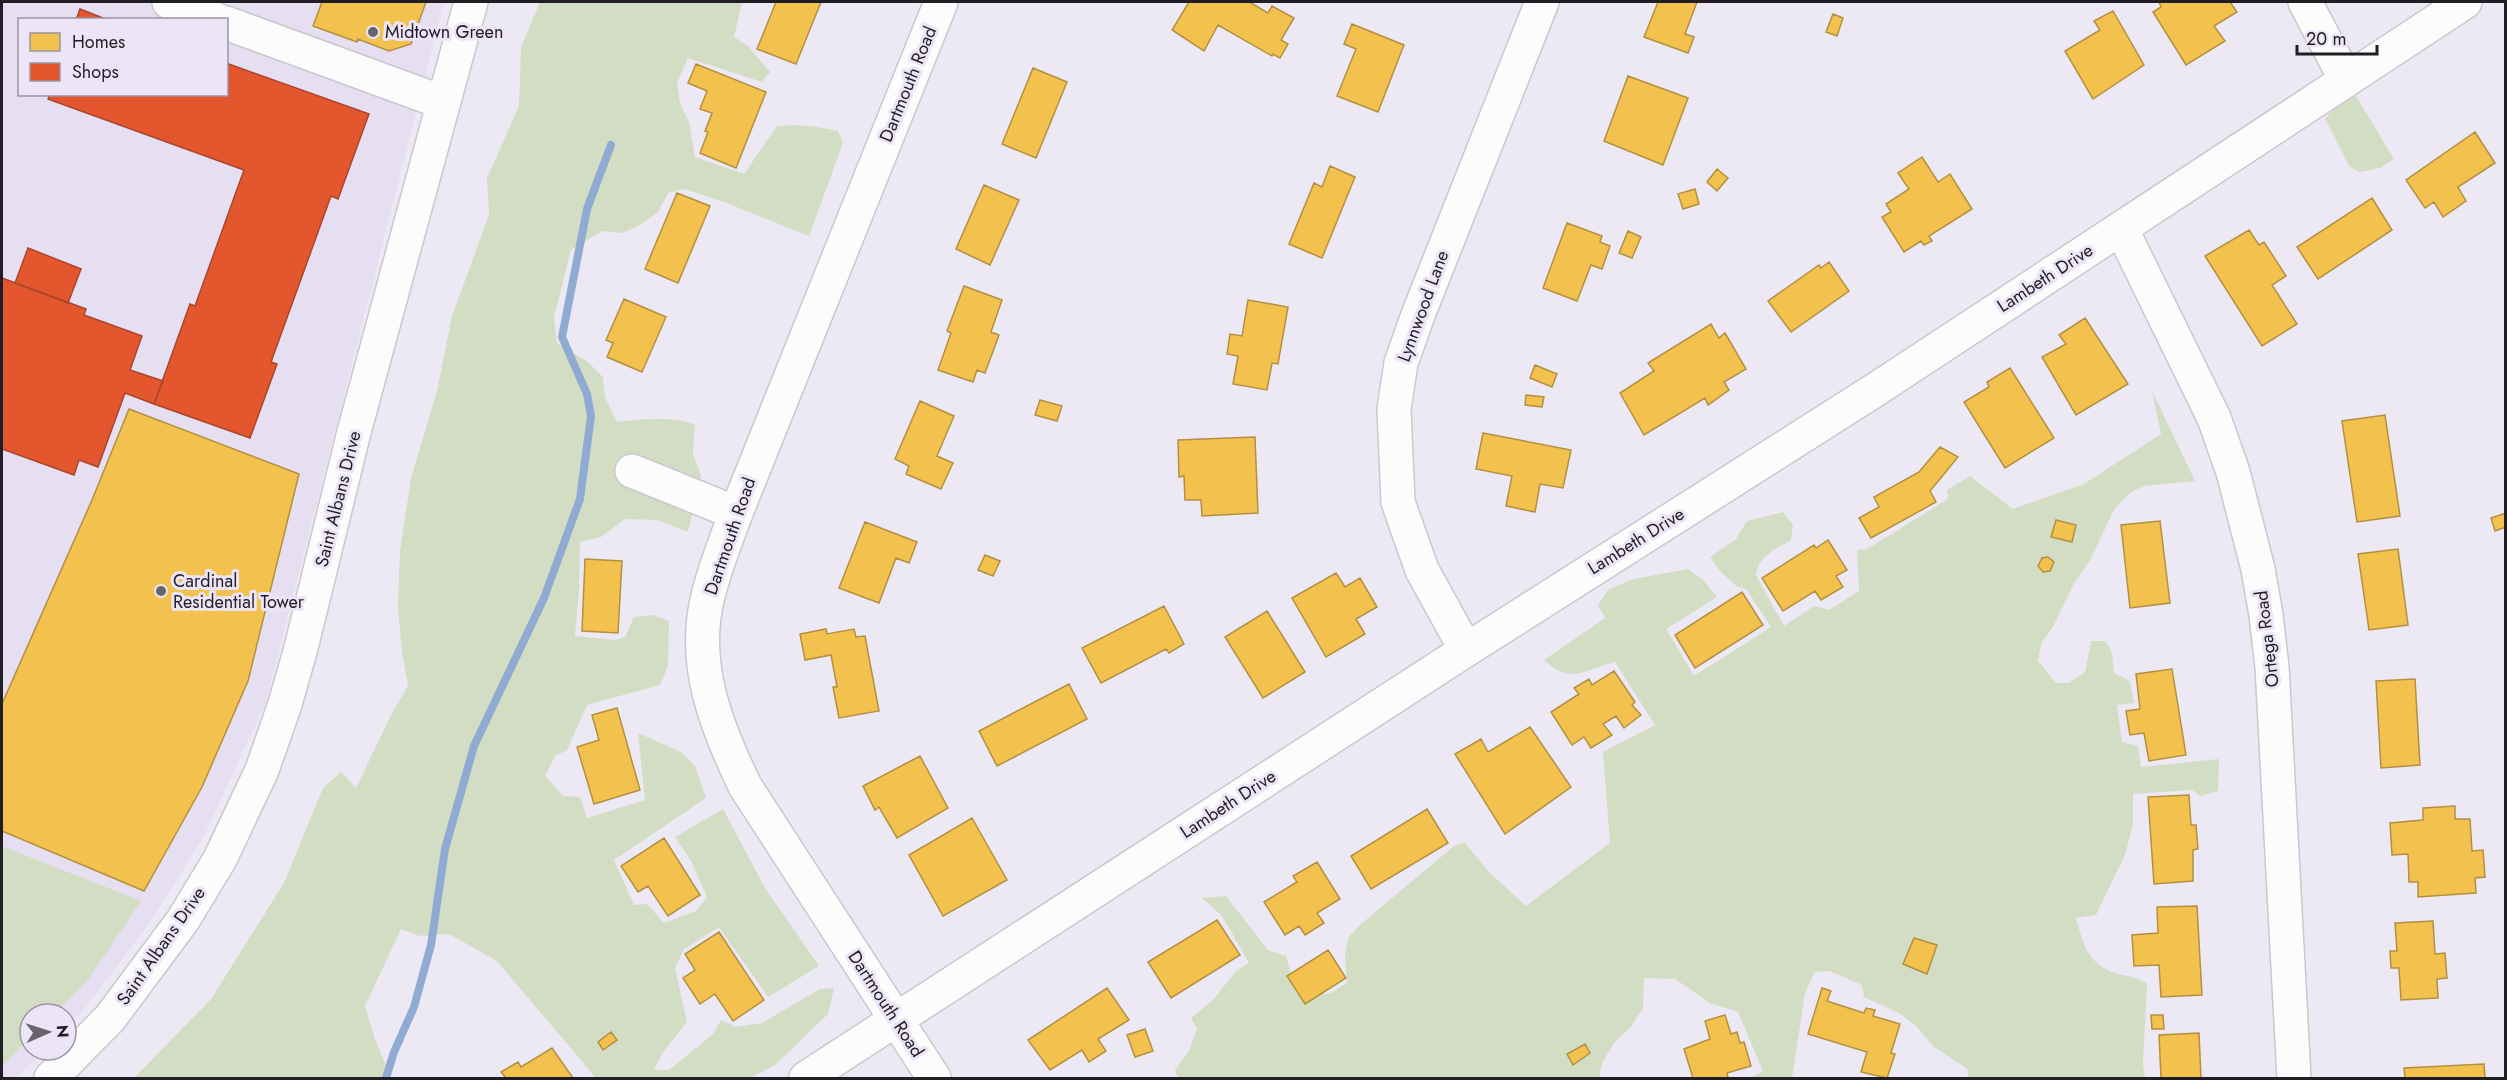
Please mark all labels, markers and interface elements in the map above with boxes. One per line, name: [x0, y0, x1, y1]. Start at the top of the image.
legend: [18, 18, 228, 96]
scale bar: [2297, 18, 2376, 56]
place label: Midtown Green: [385, 19, 503, 45]
street label: Dartmouth Road: [873, 22, 943, 146]
marker: Midtown Green: [366, 25, 380, 39]
text: 20 m: [2306, 26, 2346, 52]
text: Homes: [72, 29, 125, 55]
text: Shops: [72, 59, 119, 85]
street label: Lambeth Drive: [1992, 237, 2098, 319]
street label: Lynnwood Lane: [1391, 247, 1455, 365]
street label: Saint Albans Drive: [309, 428, 367, 570]
street label: Dartmouth Road: [698, 474, 762, 598]
street label: Lambeth Drive: [1583, 501, 1689, 581]
place label: Cardinal Residential Tower: [173, 568, 305, 615]
marker: Cardinal Residential Tower: [154, 584, 168, 598]
street label: Ortega Road: [2248, 589, 2286, 689]
street label: Lambeth Drive: [1175, 763, 1281, 845]
street label: Saint Albans Drive: [110, 881, 212, 1011]
street label: Dartmouth Road: [842, 945, 930, 1063]
north arrow: [18, 1002, 78, 1062]
text: N: [51, 1024, 74, 1038]

